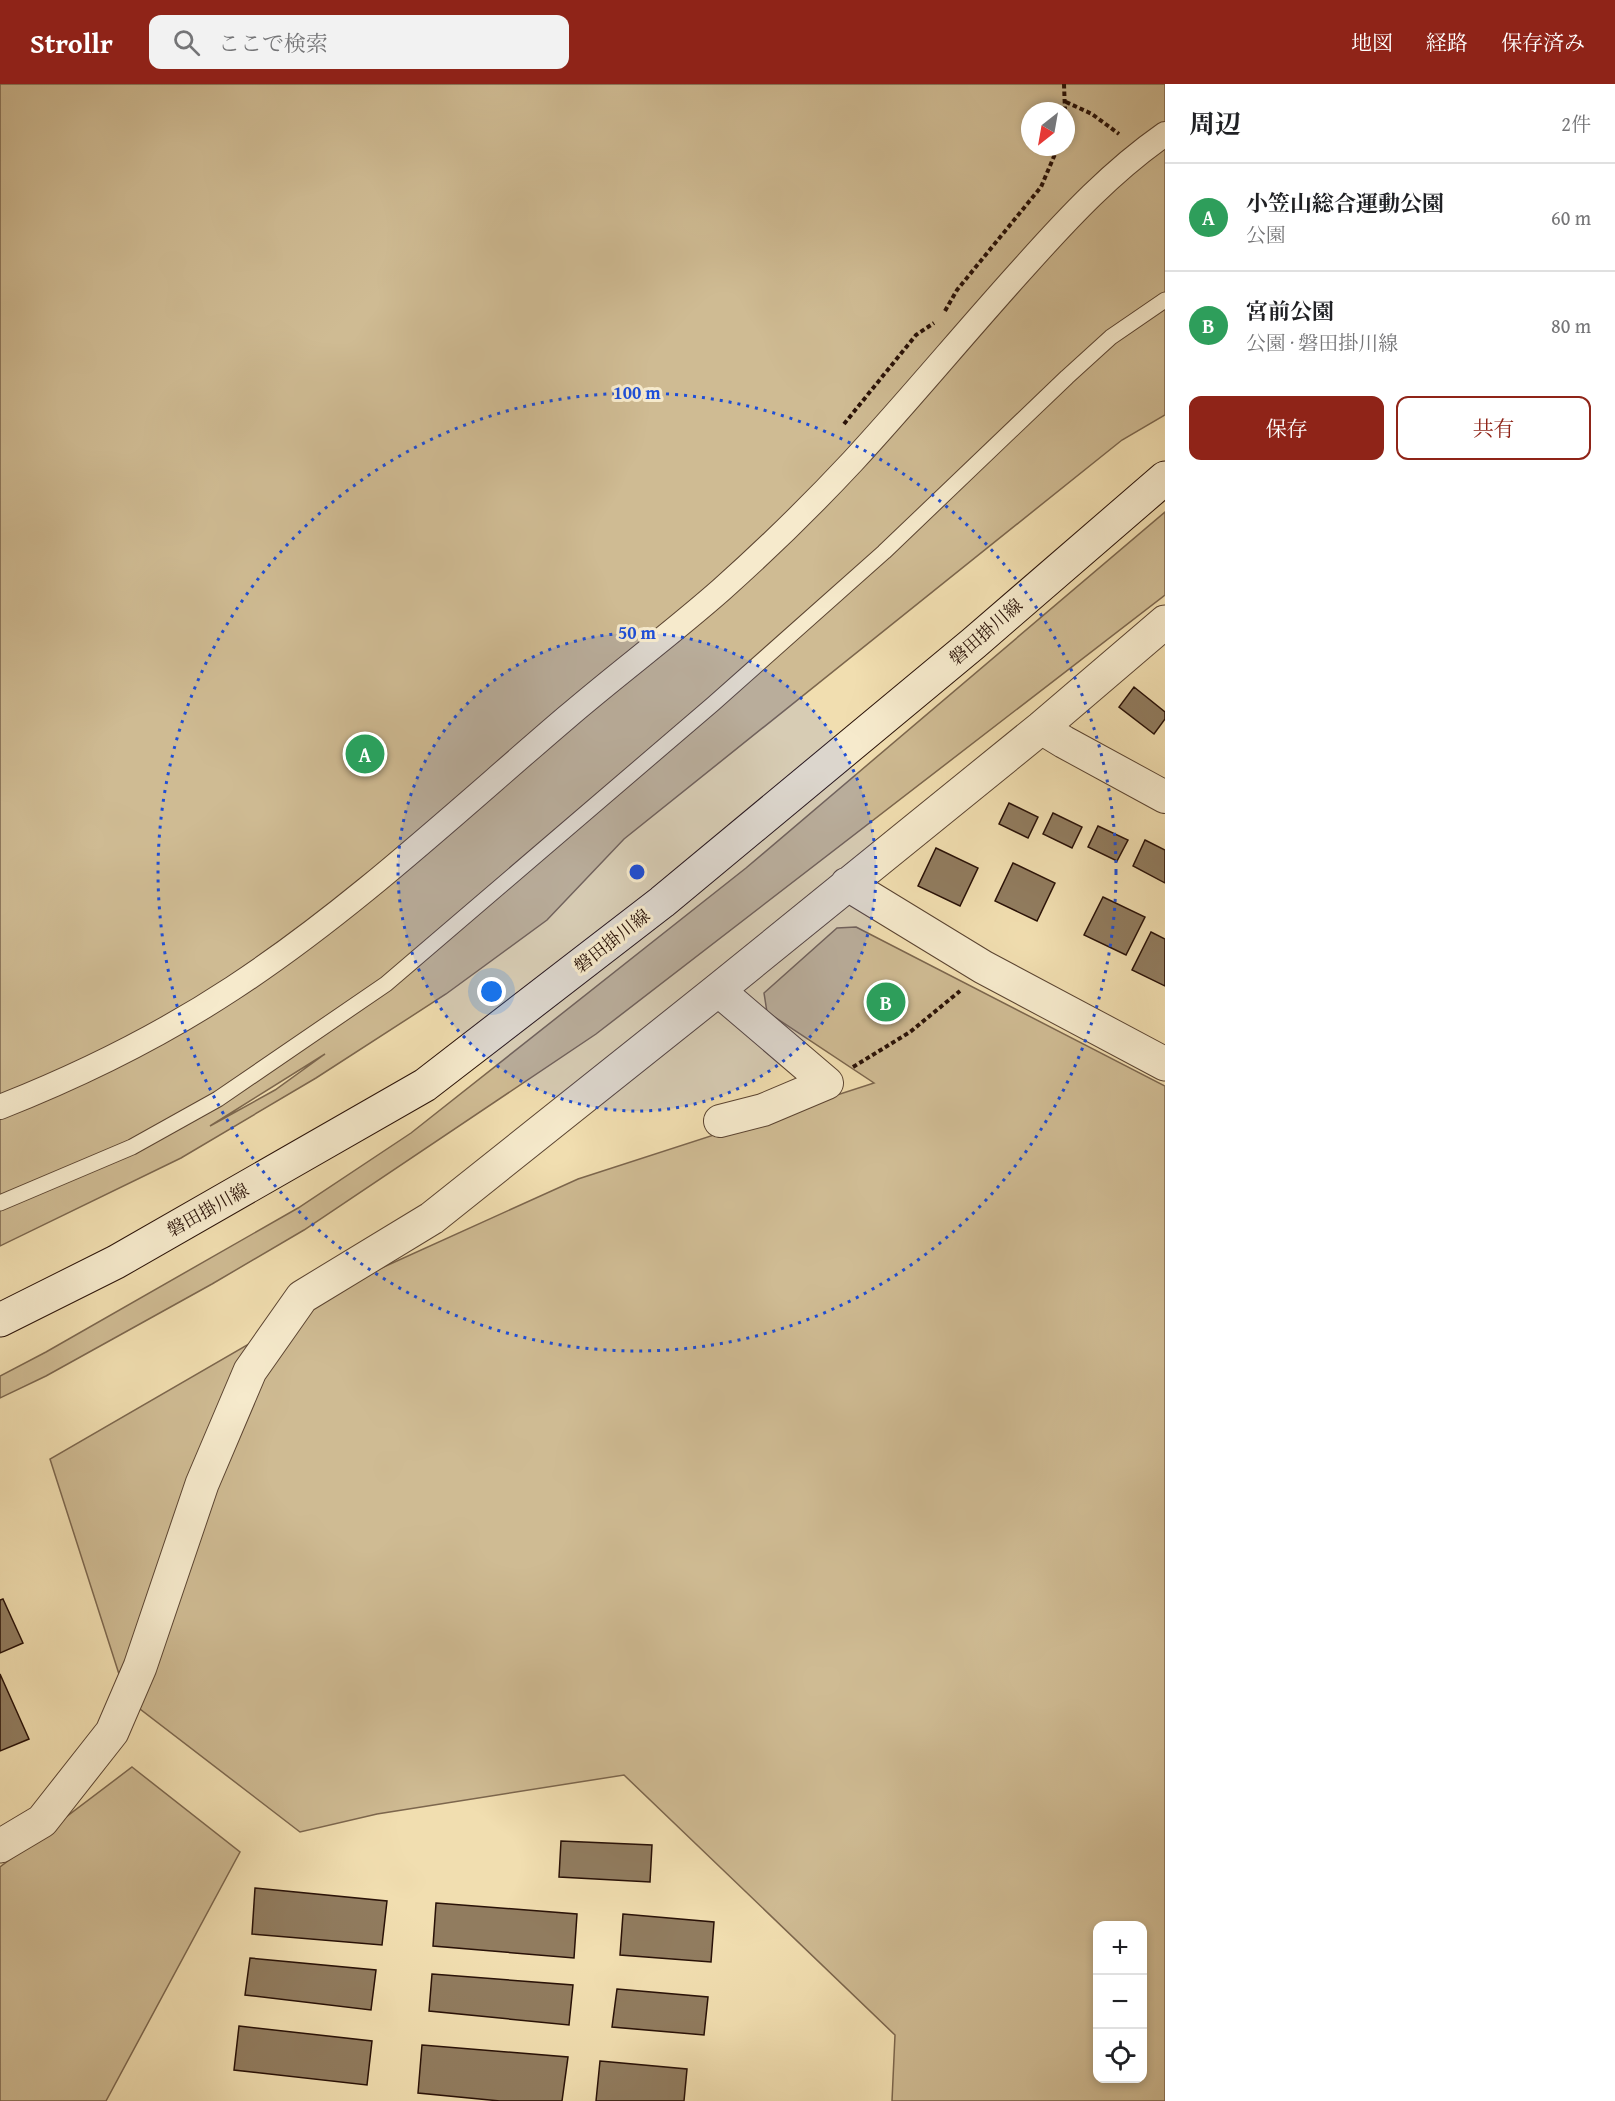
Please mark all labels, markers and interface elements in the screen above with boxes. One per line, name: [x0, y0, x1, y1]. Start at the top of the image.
search box: [149, 15, 569, 69]
text: Strollr: [30, 22, 113, 63]
icon: search: [170, 26, 203, 59]
text: ここで検索: [218, 27, 328, 59]
text: 地図: [1351, 27, 1393, 58]
text: 経路: [1426, 27, 1468, 58]
text: 保存済み: [1501, 27, 1585, 58]
north arrow: [1021, 102, 1075, 156]
text: 周辺: [1189, 104, 1241, 143]
text: 2件: [1561, 109, 1591, 138]
text: 小笠山総合運動公園: [1246, 187, 1444, 219]
text: A: [1202, 203, 1215, 232]
text: 60 m: [1551, 203, 1591, 232]
text: 公園: [1246, 220, 1286, 249]
text: 宮前公園: [1246, 295, 1334, 327]
text: B: [1202, 311, 1215, 340]
text: 80 m: [1551, 311, 1591, 340]
text: 公園 · 磐田掛川線: [1246, 328, 1398, 357]
text: 100 m: [613, 379, 661, 406]
button: 保存: [1189, 396, 1384, 460]
button: 共有: [1396, 396, 1591, 460]
street label: 磐田掛川線: [943, 592, 1028, 671]
text: 50 m: [618, 619, 657, 646]
pin: A: [346, 732, 385, 776]
centre of rings: [627, 862, 647, 882]
street label: 磐田掛川線: [568, 902, 655, 979]
your location: [477, 977, 506, 1006]
pin: B: [866, 980, 906, 1024]
street label: 磐田掛川線: [162, 1176, 254, 1243]
map controls: [1093, 1921, 1147, 2083]
button: +: [1093, 1921, 1147, 1975]
button: −: [1093, 1975, 1147, 2029]
button: locate: [1093, 2029, 1147, 2083]

